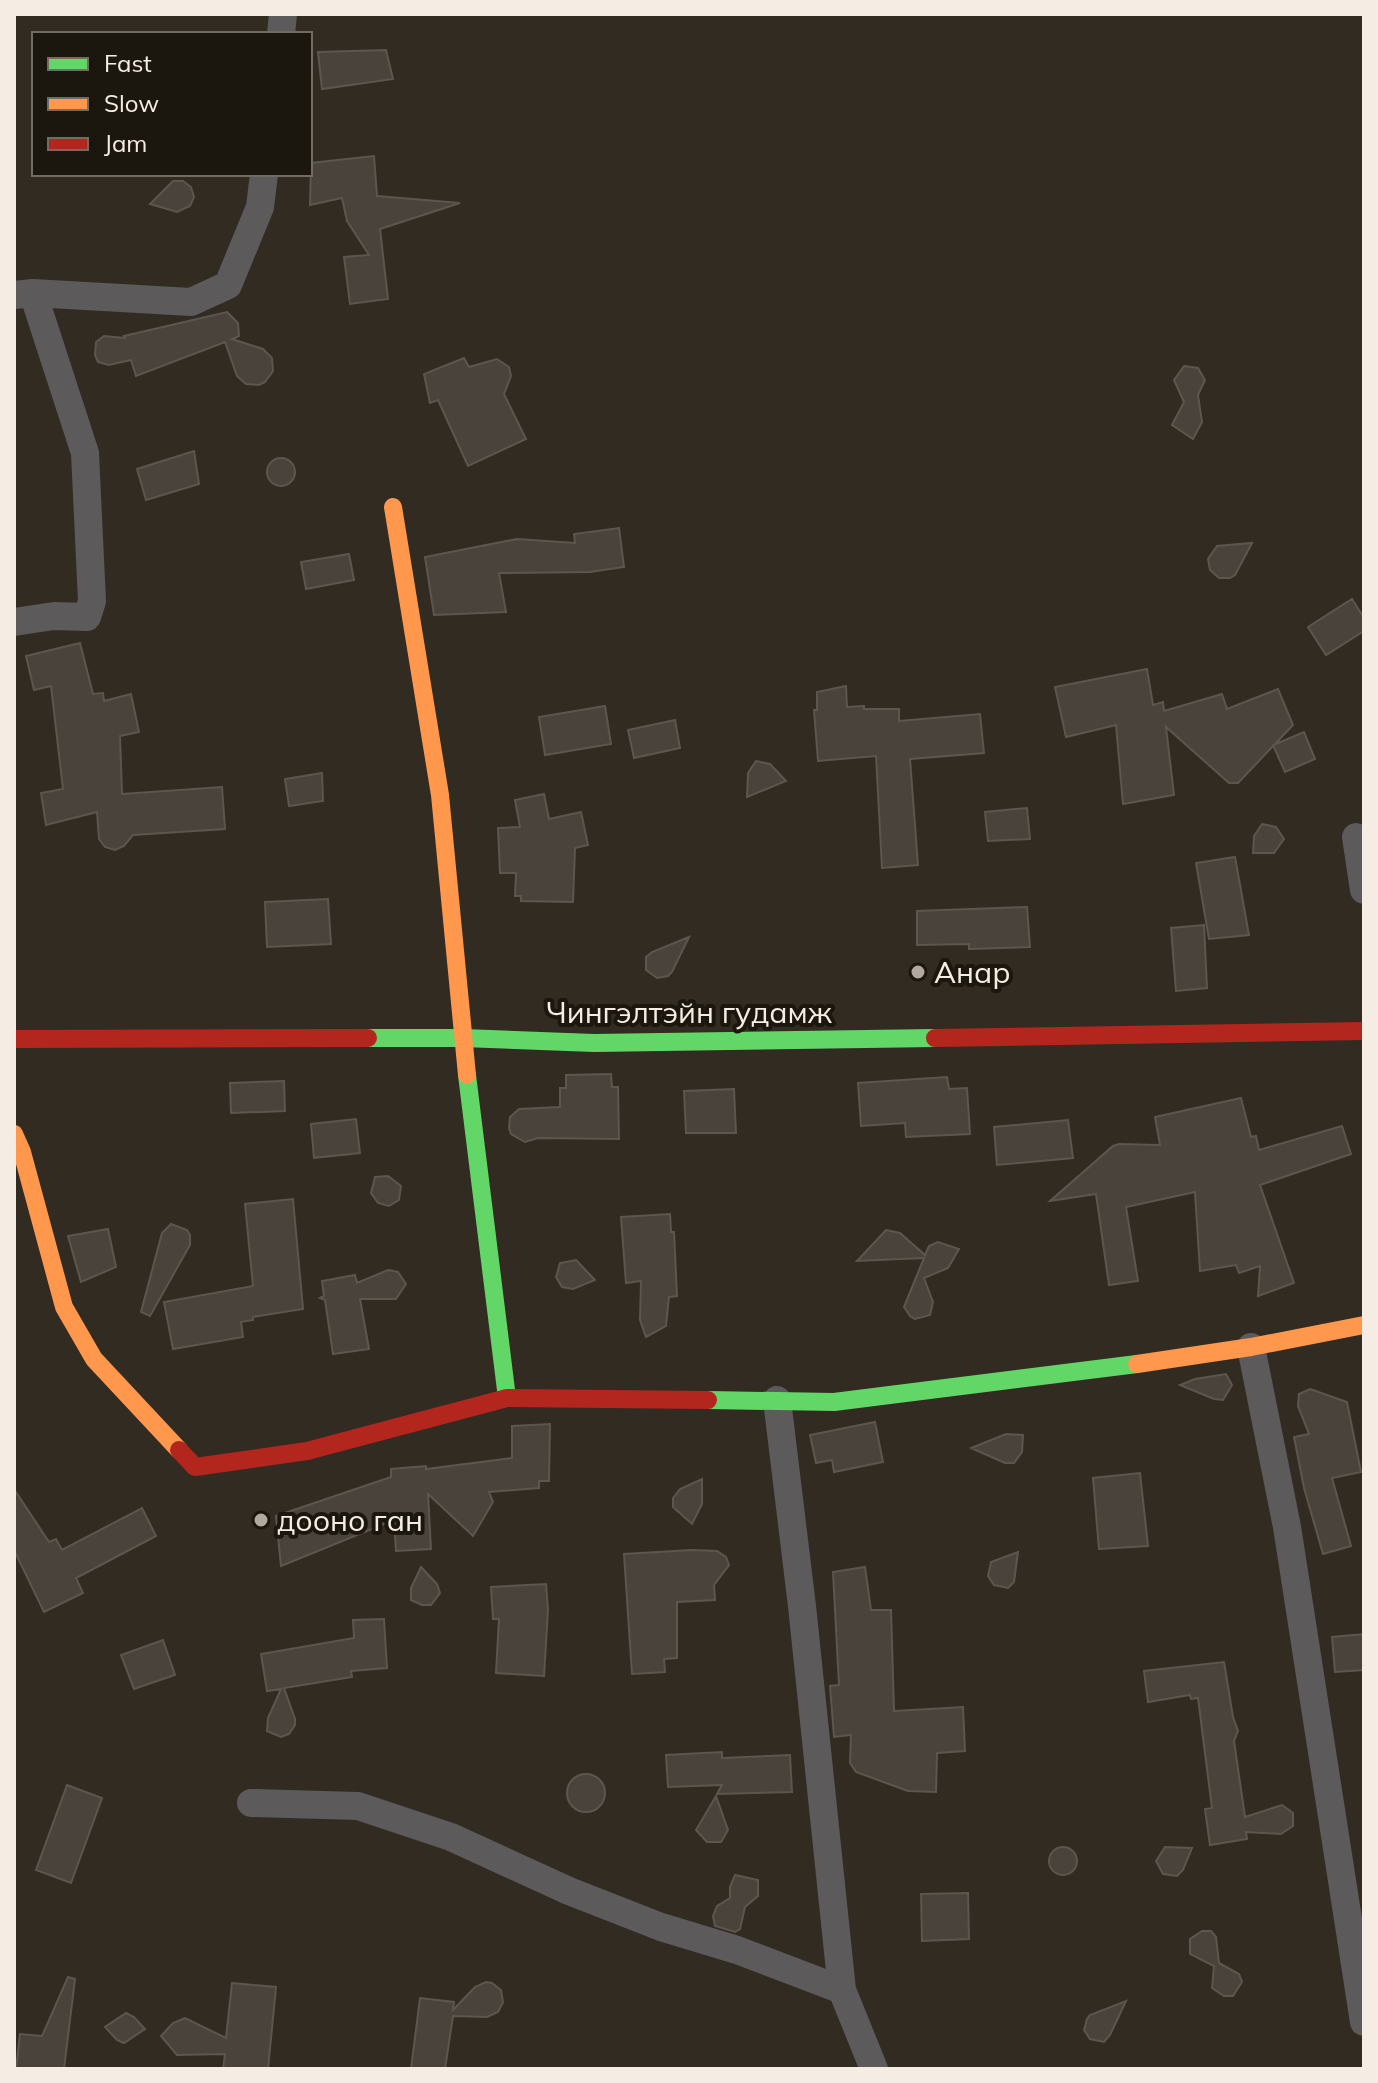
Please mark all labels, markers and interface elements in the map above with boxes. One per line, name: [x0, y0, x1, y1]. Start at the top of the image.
legend: [32, 32, 312, 176]
text: Fast: [104, 48, 152, 78]
text: Slow: [104, 88, 159, 118]
text: Jam: [104, 128, 147, 158]
place label: Анар: [934, 953, 1011, 991]
marker: Анар: [909, 963, 927, 981]
street label: Чингэлтэйн гудамж: [546, 993, 833, 1031]
place label: дооно ган: [277, 1501, 423, 1539]
marker: дооно ган: [252, 1511, 270, 1529]

